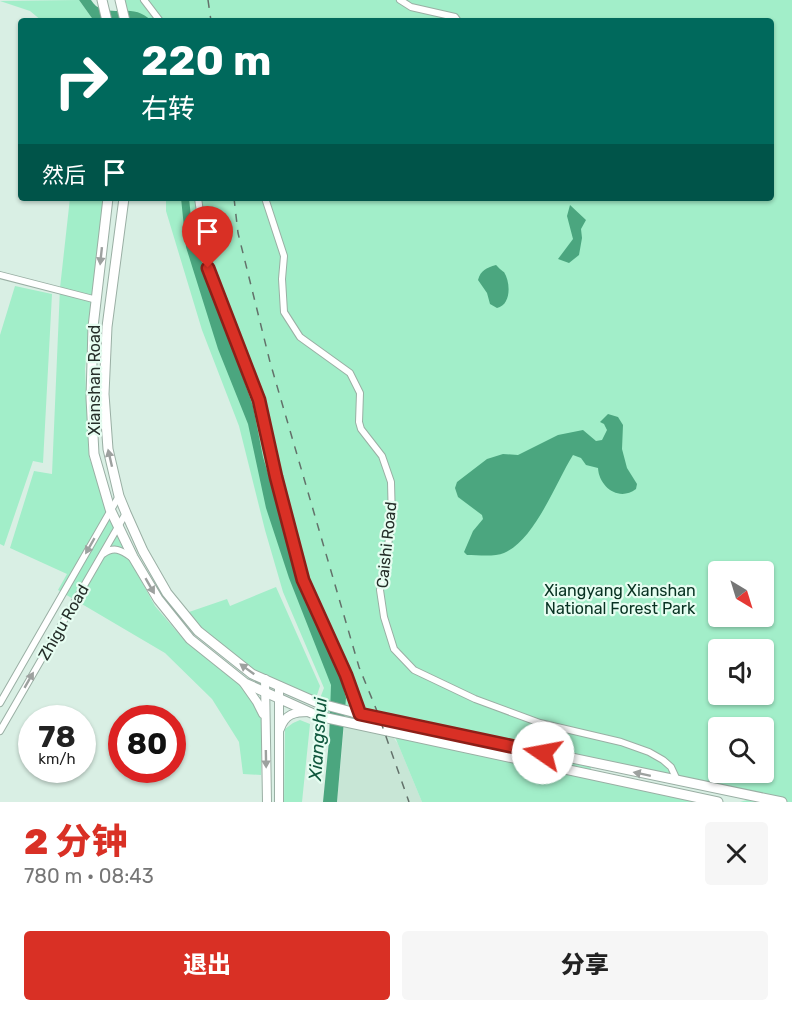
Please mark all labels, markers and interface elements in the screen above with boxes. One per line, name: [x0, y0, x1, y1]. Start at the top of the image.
text: 220 m: [141, 36, 272, 86]
icon: right: [42, 42, 120, 120]
text: 右转: [141, 93, 195, 125]
icon: arrive: [98, 156, 131, 189]
text: 然后: [42, 162, 86, 189]
pin: [182, 206, 233, 268]
icon: arrive: [191, 215, 224, 248]
one-way arrow: [97, 247, 106, 266]
street label: Xianshan Road: [85, 325, 104, 435]
one-way arrow: [105, 448, 114, 467]
street label: Caishi Road: [373, 501, 400, 589]
one-way arrow: [85, 538, 95, 555]
north arrow: [708, 561, 774, 627]
map controls: [708, 561, 774, 783]
one-way arrow: [144, 578, 155, 594]
street label: Zhigu Road: [34, 581, 93, 663]
park label: Xiangyang Xianshan National Forest Park: [544, 581, 696, 618]
button: sound: [708, 639, 774, 705]
one-way arrow: [239, 663, 255, 675]
one-way arrow: [24, 671, 34, 688]
water label: Xiangshui: [304, 696, 332, 782]
speed limit sign: 80: [108, 705, 186, 783]
button: search: [708, 717, 774, 783]
text: 78: [38, 719, 76, 755]
position arrow: [511, 721, 575, 785]
one-way arrow: [261, 749, 271, 768]
text: km/h: [38, 750, 76, 768]
one-way arrow: [632, 769, 651, 778]
text: 2 分钟: [24, 820, 128, 863]
button: close: [705, 822, 768, 885]
text: 780 m · 08:43: [24, 864, 154, 888]
button: 退出: [24, 931, 390, 1000]
button: 分享: [402, 931, 768, 1000]

